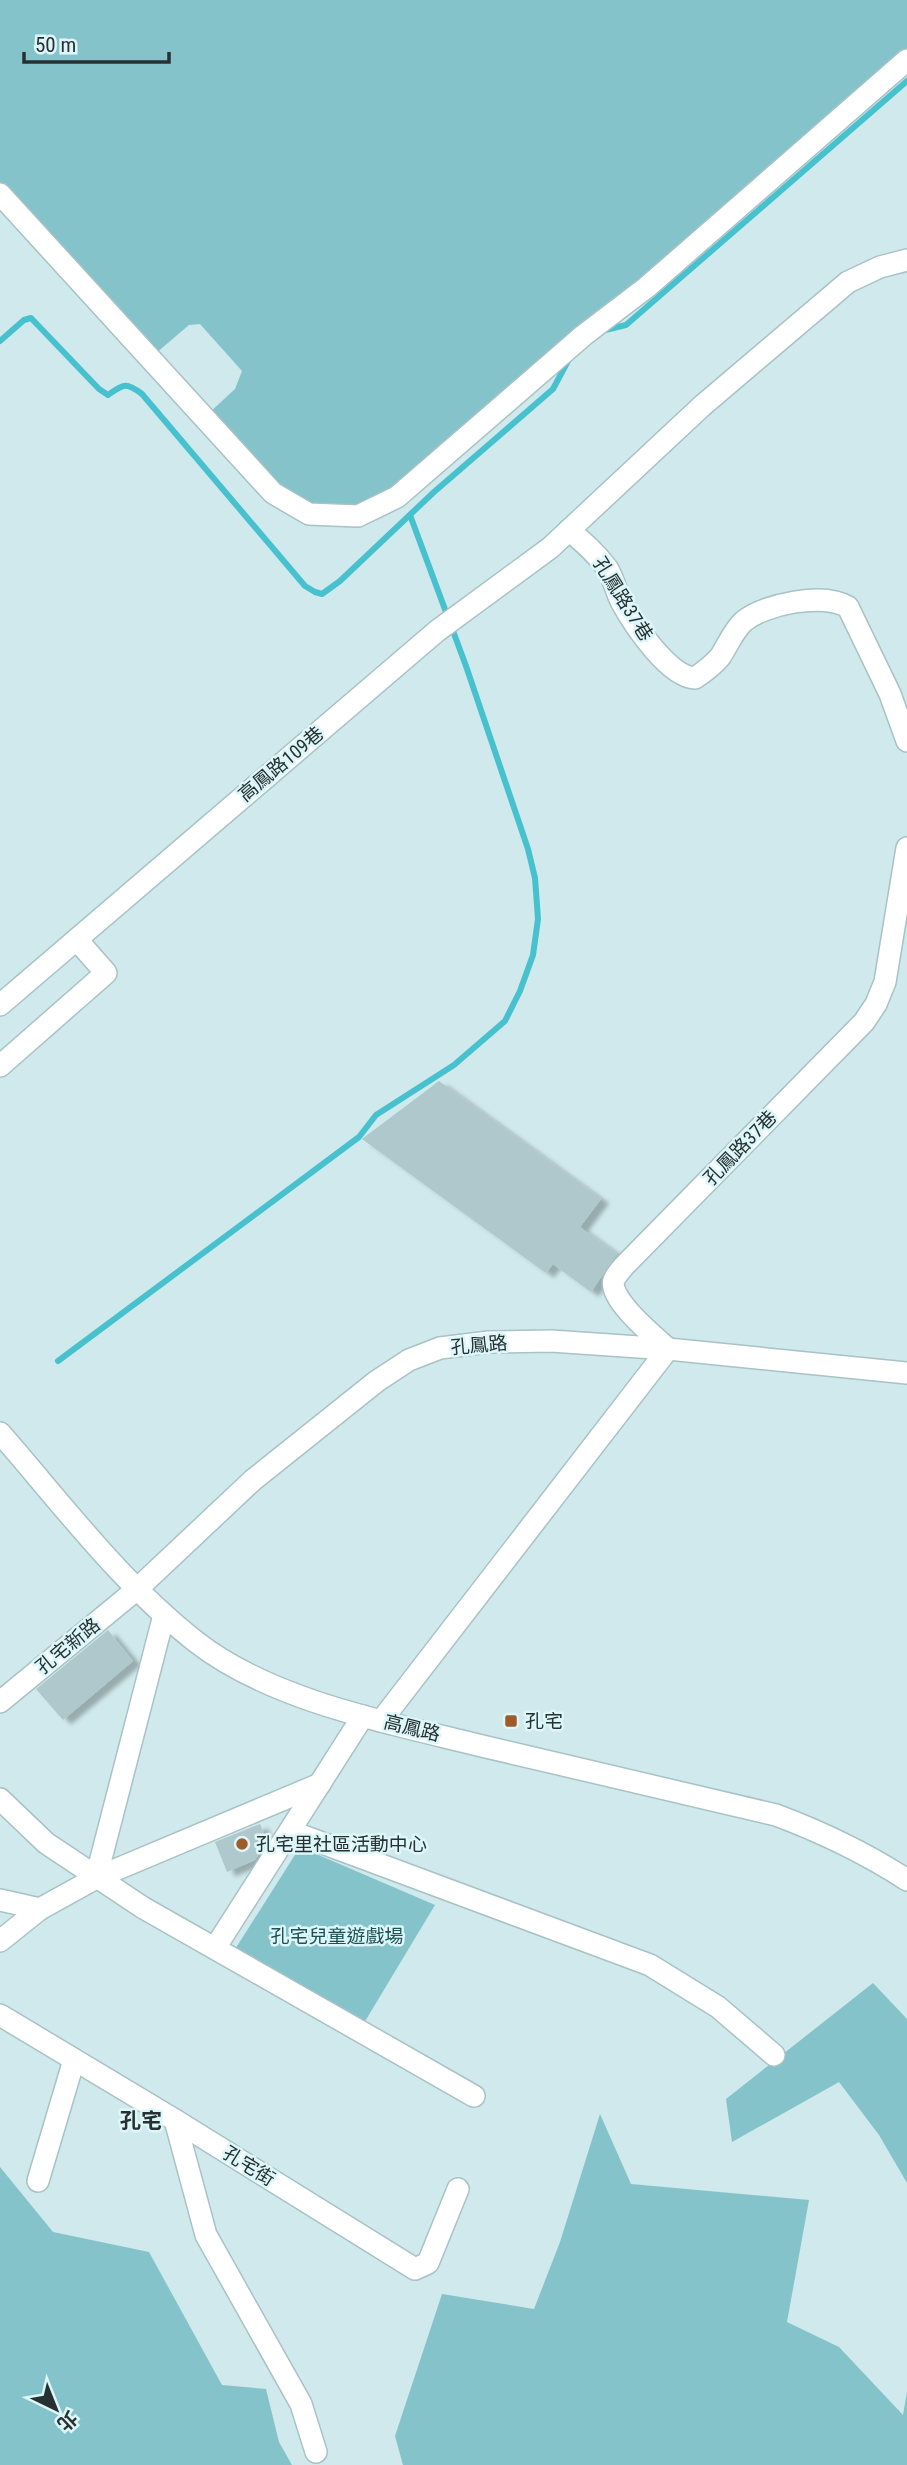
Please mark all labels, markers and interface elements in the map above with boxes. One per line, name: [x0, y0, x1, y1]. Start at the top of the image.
scale bar: [24, 21, 170, 65]
text: 50 m: [35, 33, 76, 57]
street label: 孔鳳路37巷: [588, 553, 658, 645]
street label: 高鳳路109巷: [234, 722, 328, 806]
street label: 孔鳳路37巷: [699, 1106, 781, 1190]
street label: 孔鳳路: [450, 1331, 508, 1359]
street label: 孔宅新路: [31, 1613, 105, 1679]
street label: 高鳳路: [382, 1710, 442, 1746]
place label: 孔宅: [525, 1710, 563, 1733]
marker: 孔宅: [503, 1713, 519, 1729]
place label: 孔宅里社區活動中心: [256, 1833, 427, 1856]
marker: 孔宅里社區活動中心: [234, 1836, 250, 1852]
park label: 孔宅兒童遊戲場: [270, 1925, 404, 1948]
district label: 孔宅: [120, 2109, 162, 2133]
street label: 孔宅街: [219, 2141, 279, 2191]
north arrow: [21, 2374, 91, 2444]
text: 北: [52, 2406, 82, 2436]

